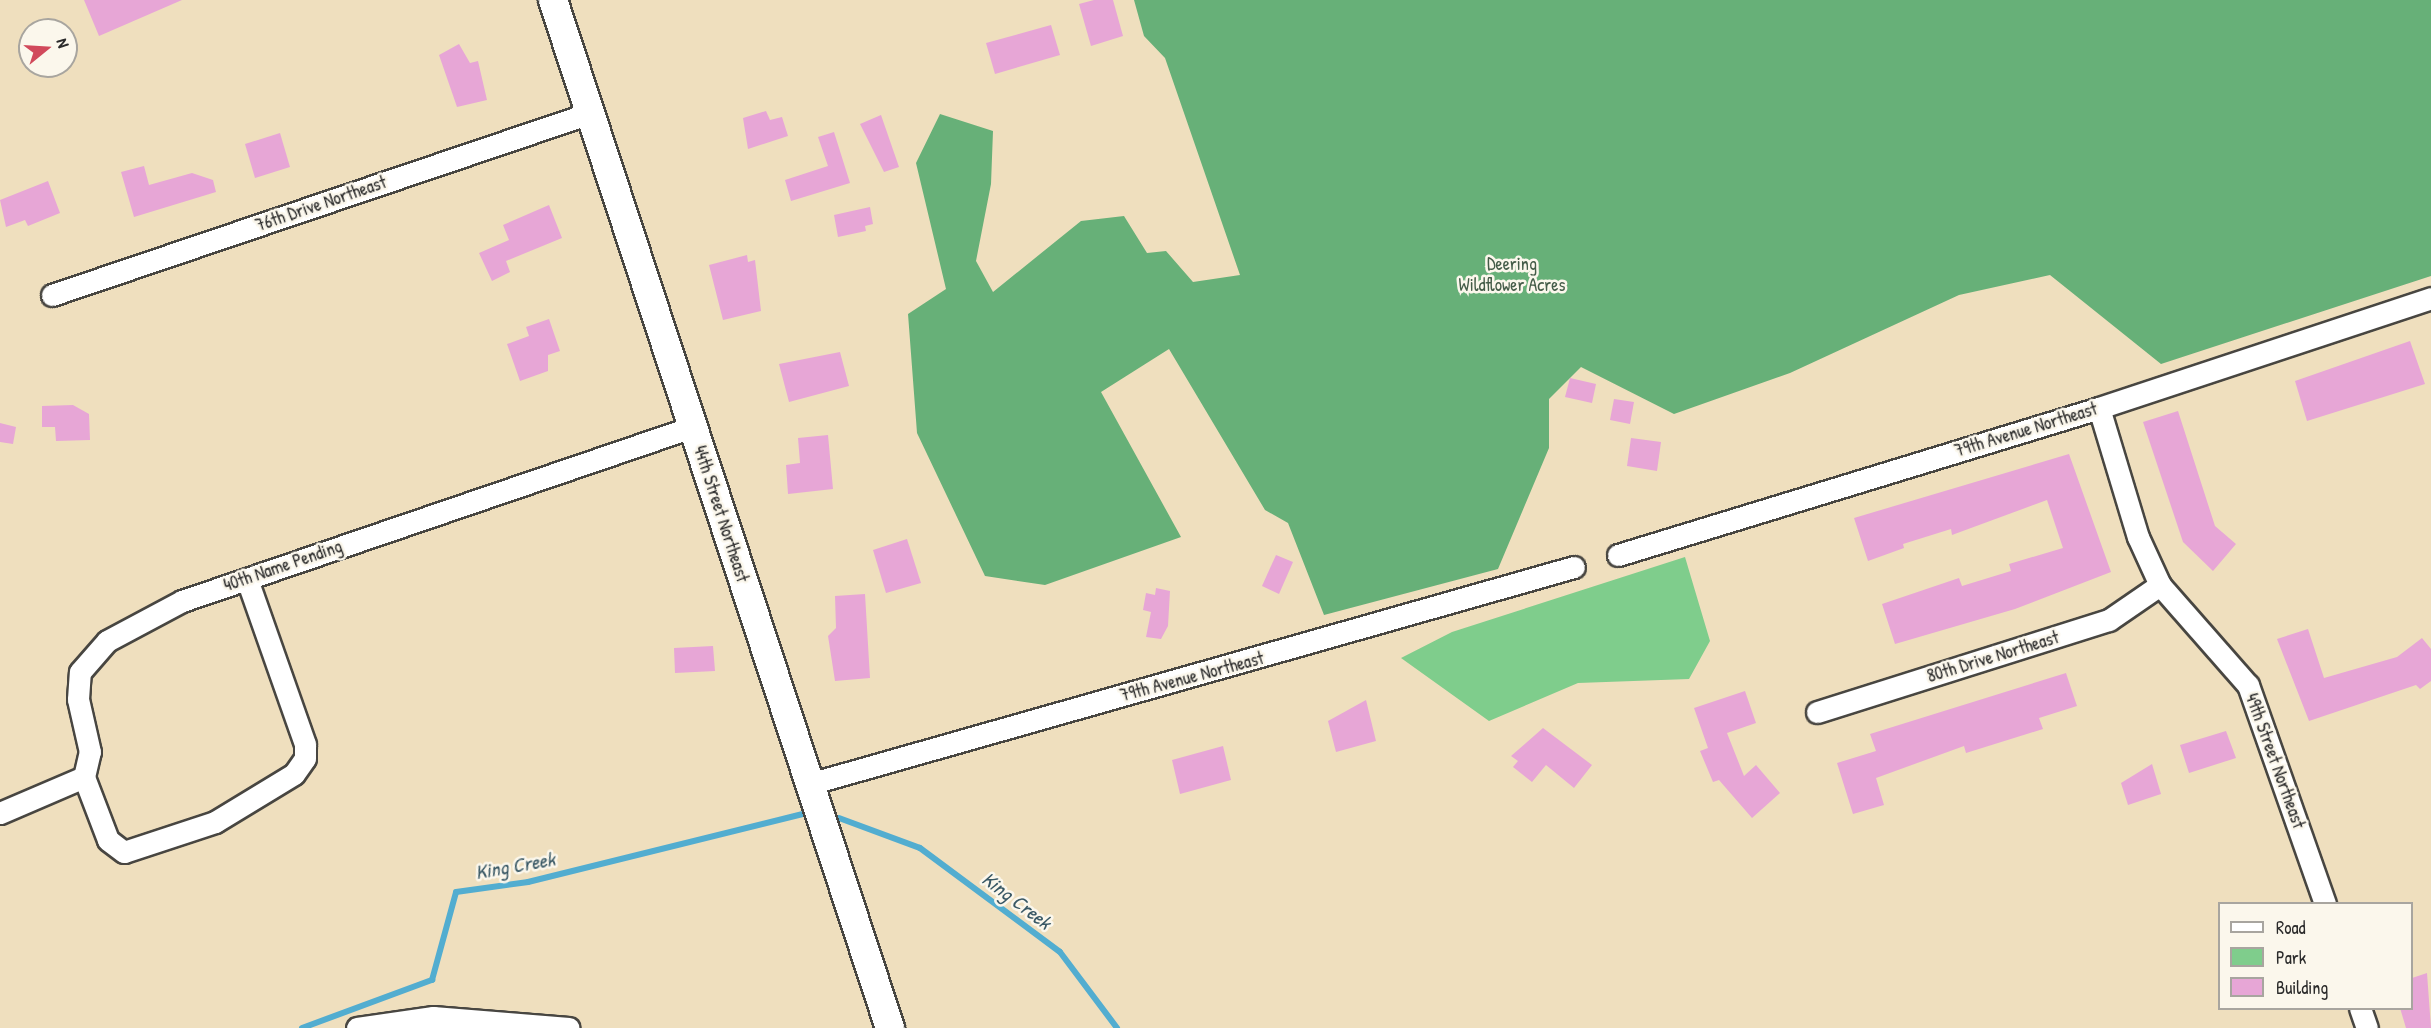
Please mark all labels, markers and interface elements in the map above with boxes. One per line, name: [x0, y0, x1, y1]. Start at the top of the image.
north arrow: [18, 18, 78, 78]
text: N: [51, 36, 75, 50]
street label: 76th Drive Northeast: [253, 172, 389, 236]
park label: Deering Wildflower Acres: [1459, 254, 1565, 296]
street label: 79th Avenue Northeast: [1952, 398, 2100, 462]
street label: 44th Street Northeast: [689, 443, 753, 585]
street label: 40th Name Pending: [221, 536, 345, 596]
street label: 80th Drive Northeast: [1925, 627, 2061, 687]
street label: 79th Avenue Northeast: [1118, 647, 1266, 707]
street label: 49th Street Northeast: [2241, 691, 2309, 831]
water label: King Creek: [473, 846, 557, 884]
water label: King Creek: [978, 866, 1056, 934]
legend: [2218, 902, 2413, 1010]
text: Road: [2276, 915, 2306, 940]
text: Park: [2276, 945, 2306, 970]
text: Building: [2276, 975, 2328, 1000]

